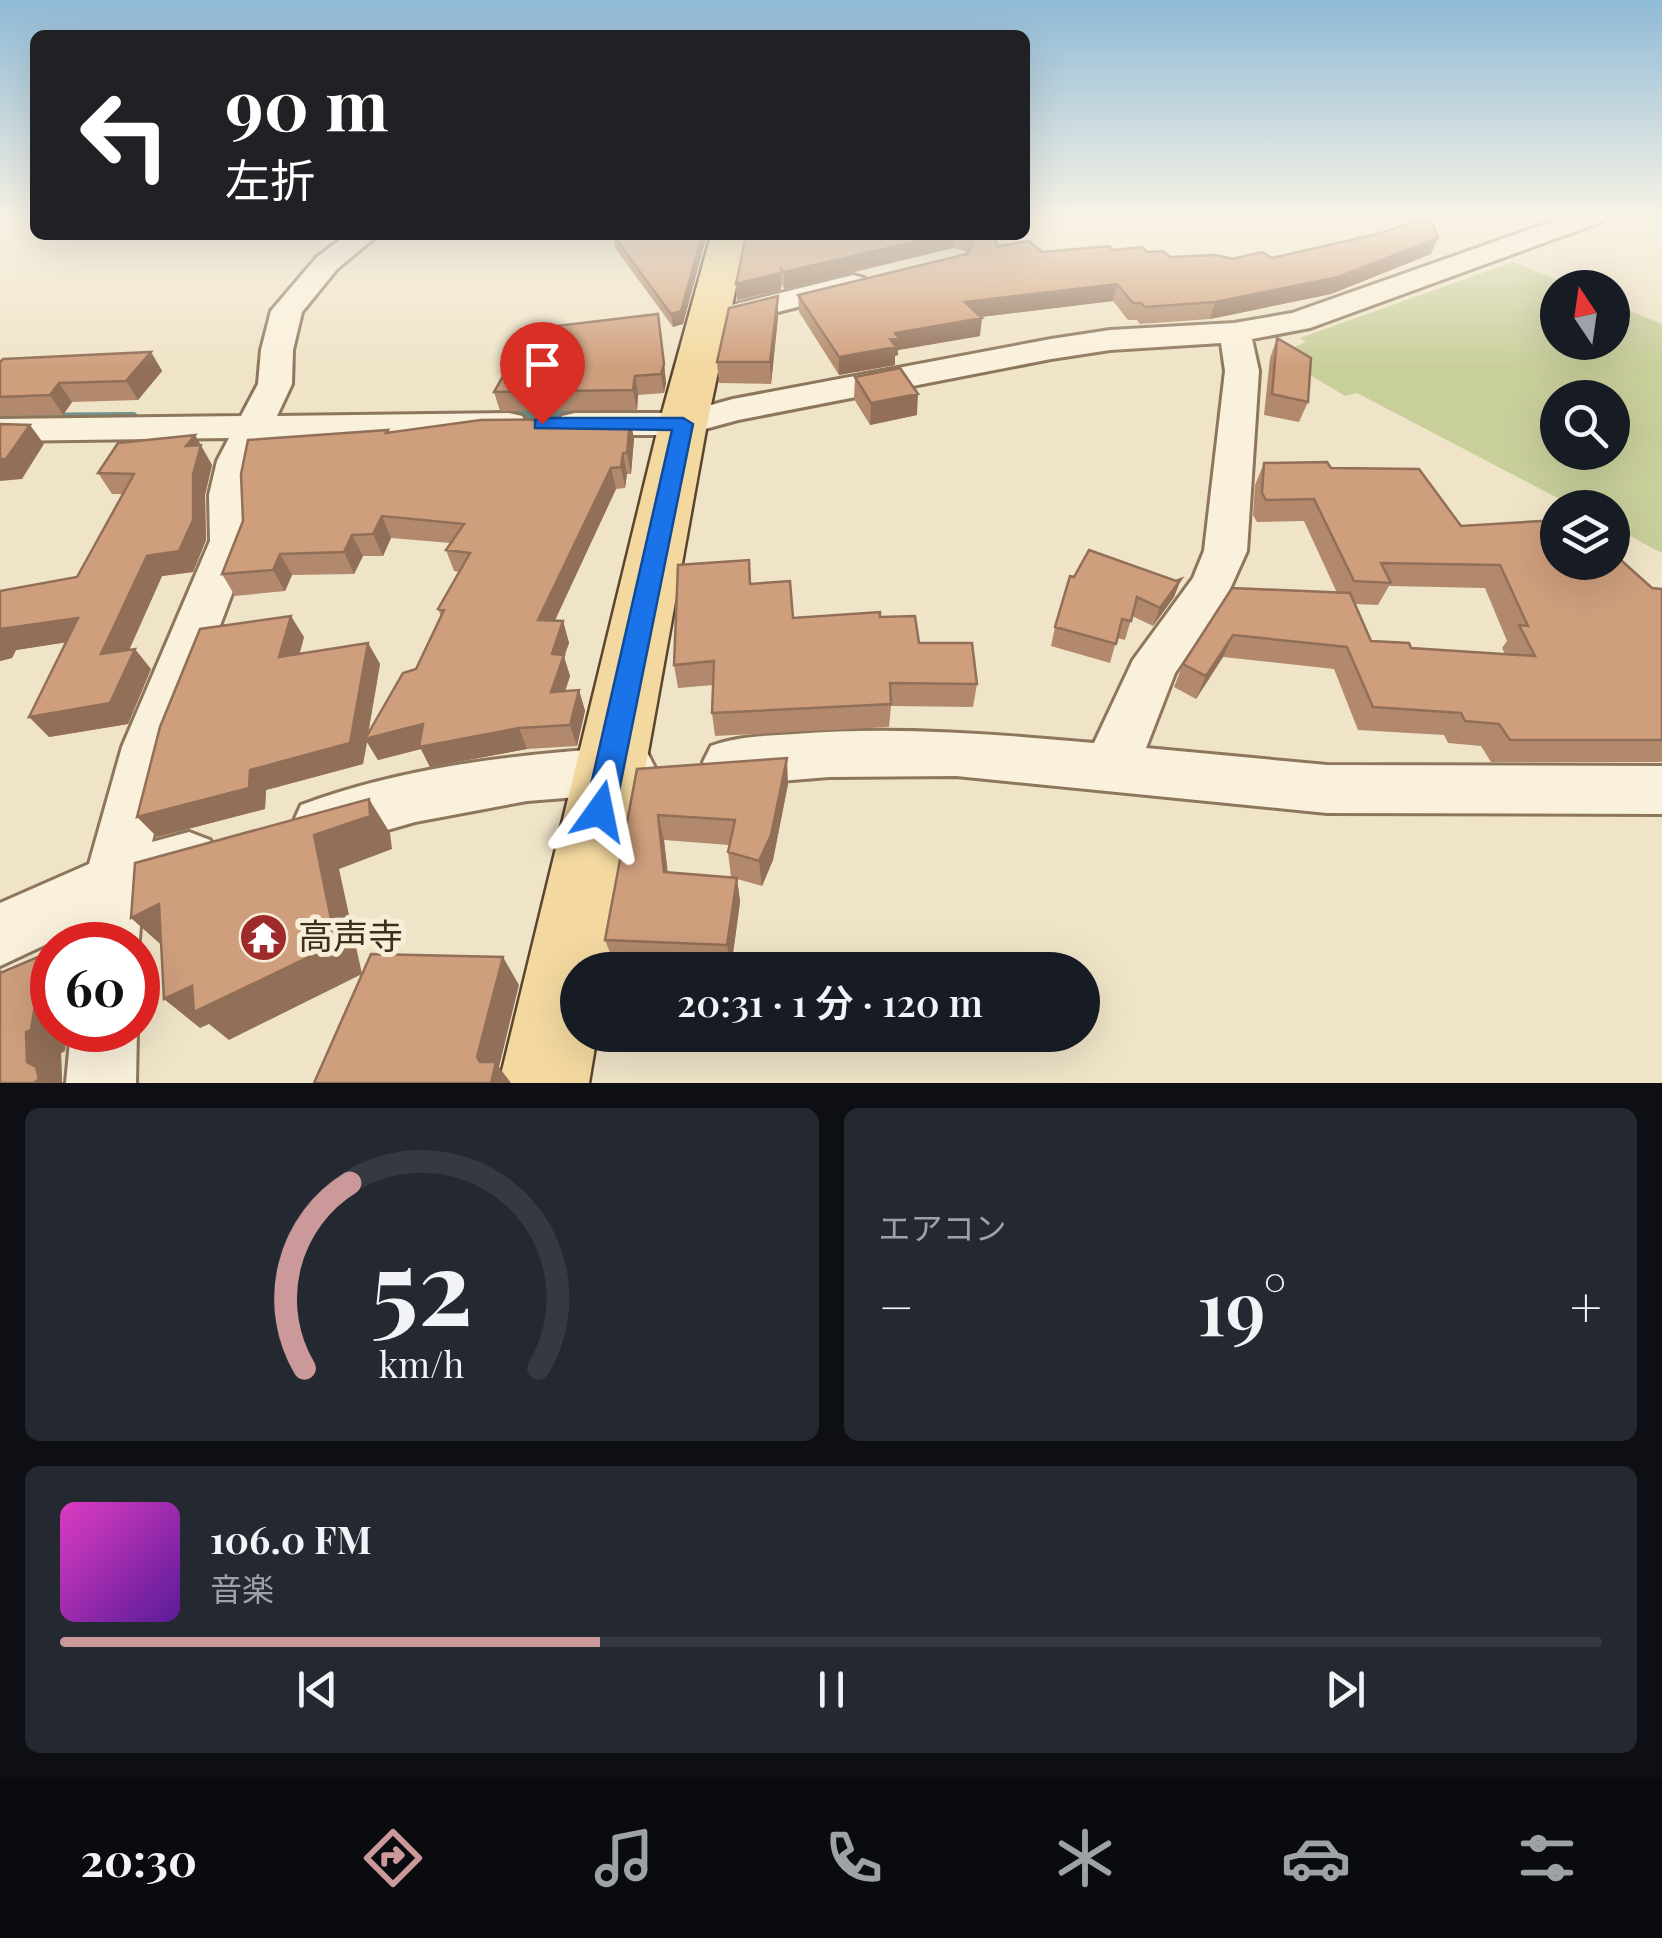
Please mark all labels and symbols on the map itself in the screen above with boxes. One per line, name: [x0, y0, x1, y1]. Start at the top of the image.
north arrow: [1540, 270, 1630, 360]
pin: [500, 322, 585, 425]
position arrow: [548, 759, 652, 863]
temple icon: 高声寺: [237, 911, 289, 963]
place label: 高声寺: [298, 911, 403, 958]
speed limit sign: 60: [30, 922, 160, 1052]

